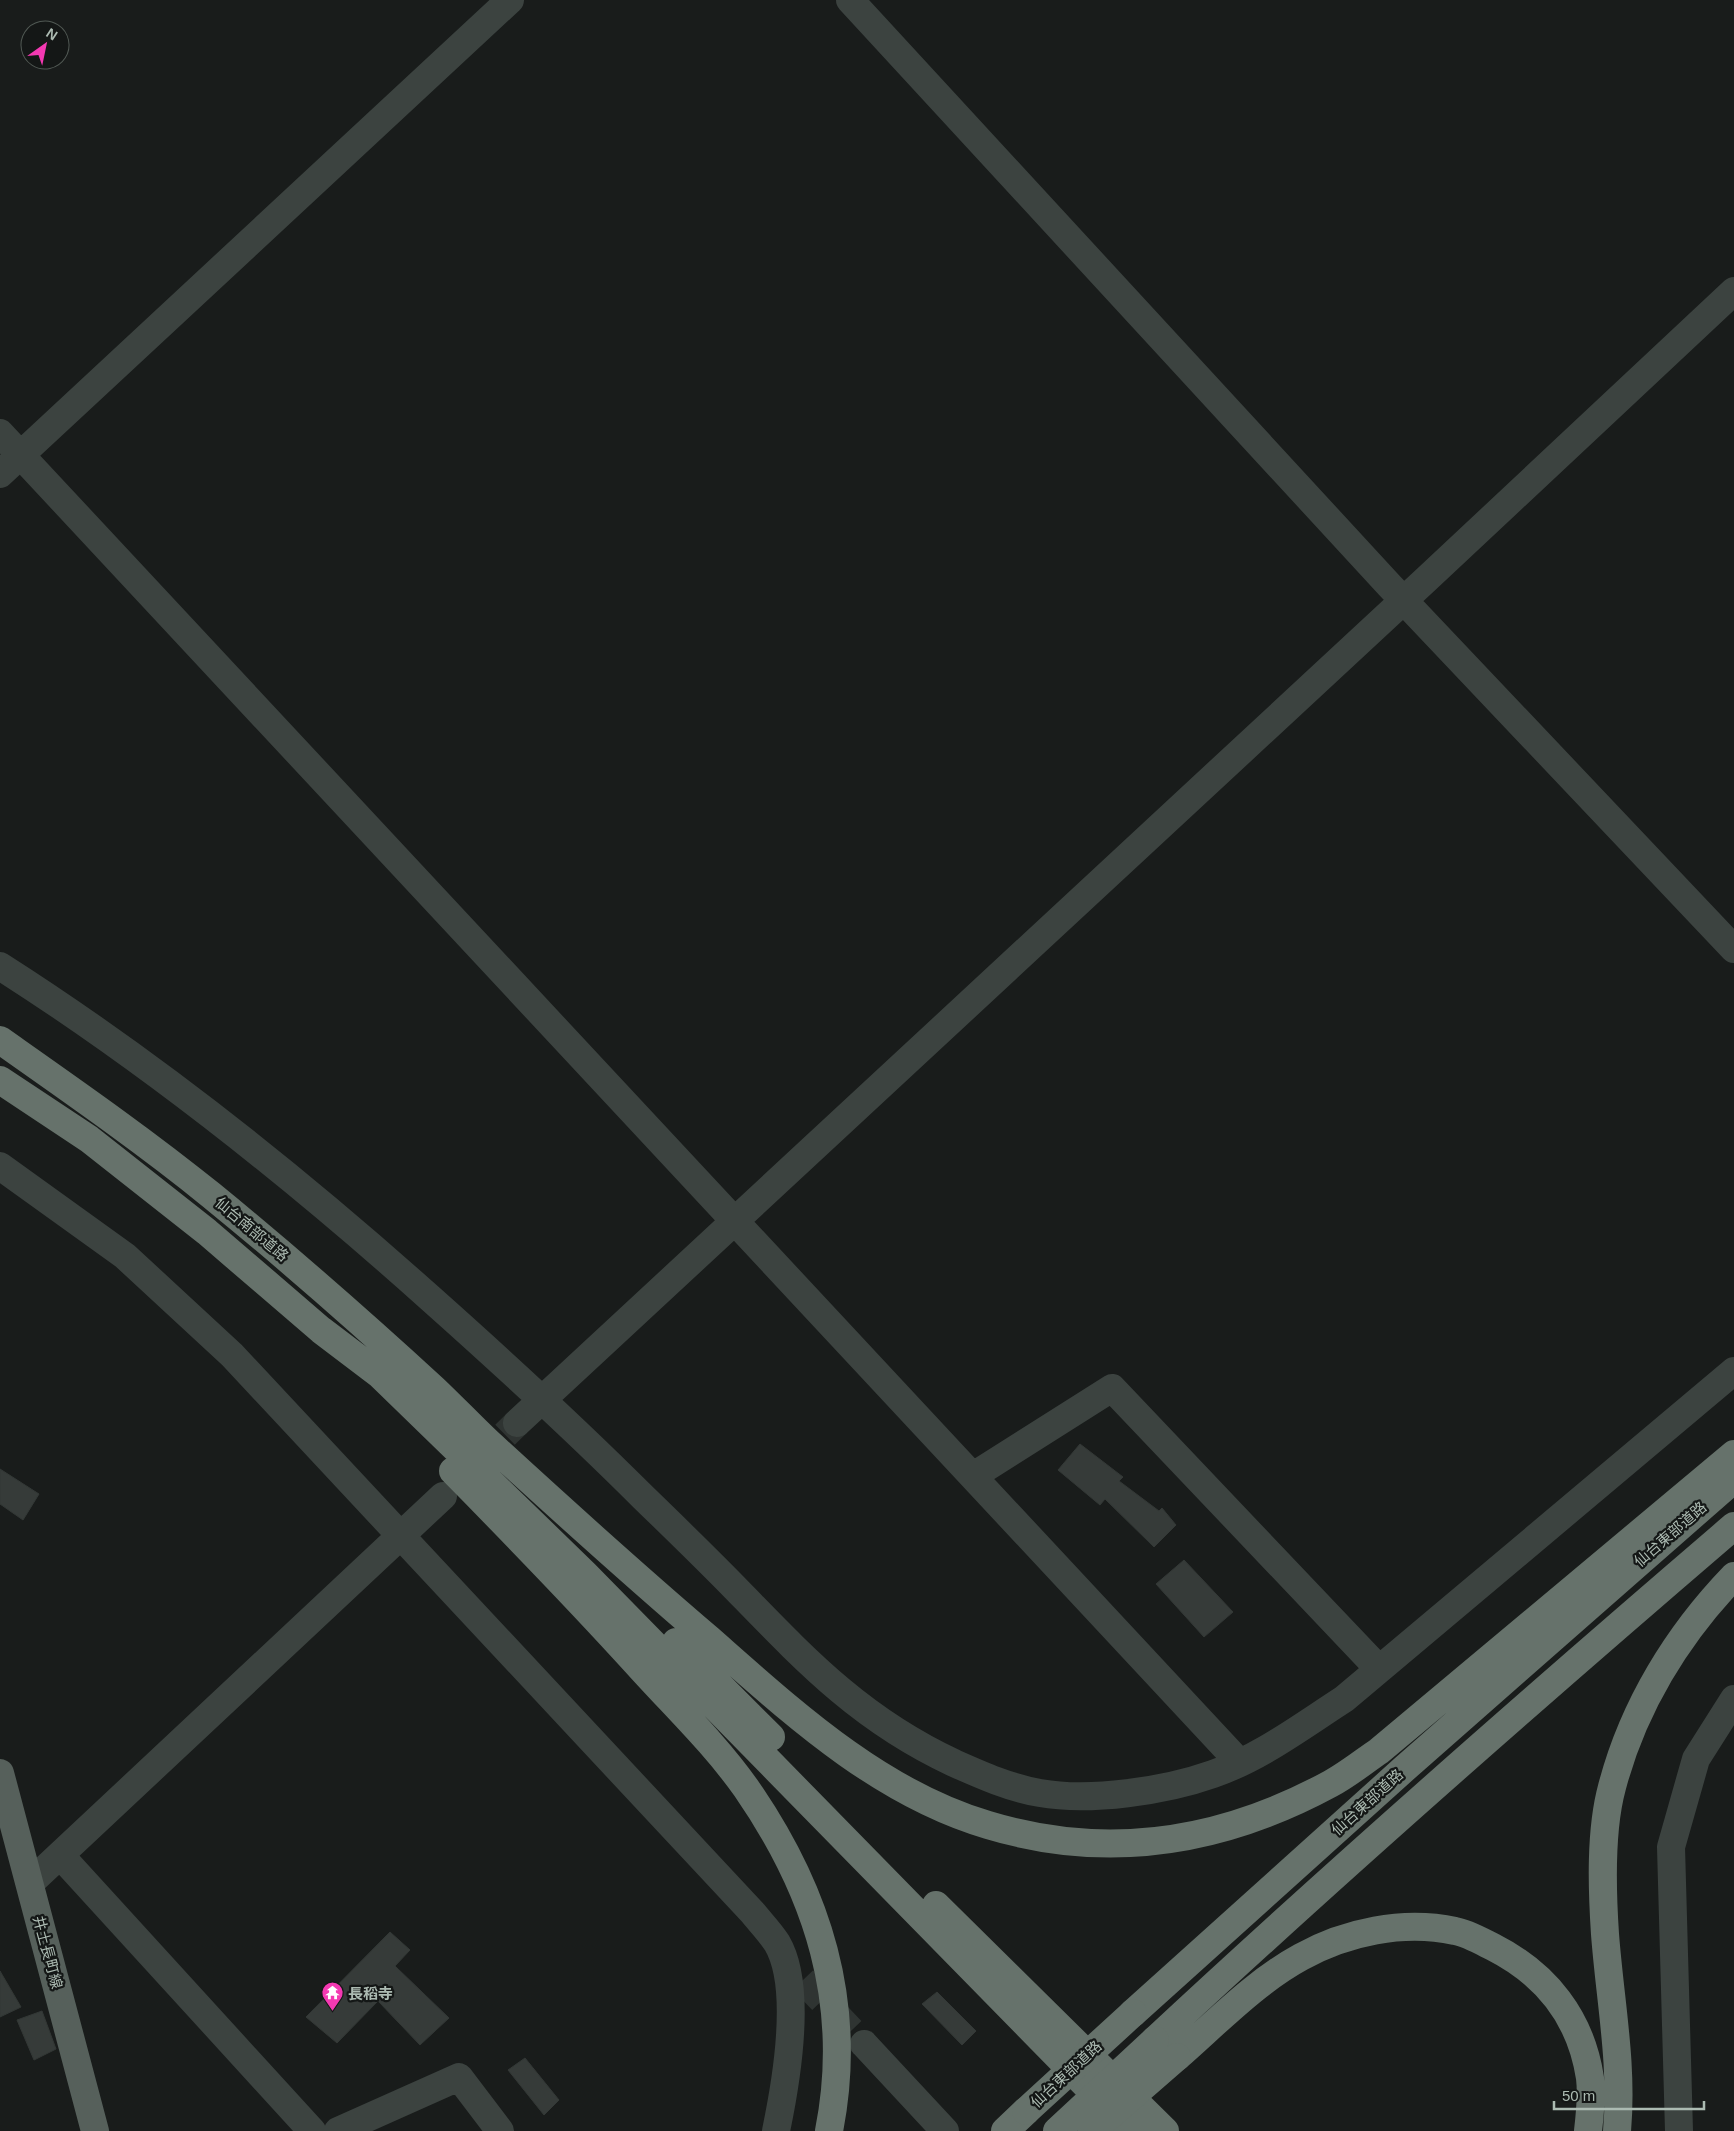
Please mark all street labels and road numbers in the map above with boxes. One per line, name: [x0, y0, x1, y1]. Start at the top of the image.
street label: 仙台南部道路: [212, 1194, 292, 1264]
street label: 仙台東部道路: [1630, 1498, 1710, 1570]
street label: 仙台東部道路: [1328, 1766, 1406, 1838]
street label: 井土長町線: [30, 1914, 66, 1990]
street label: 仙台東部道路: [1027, 2037, 1105, 2111]

